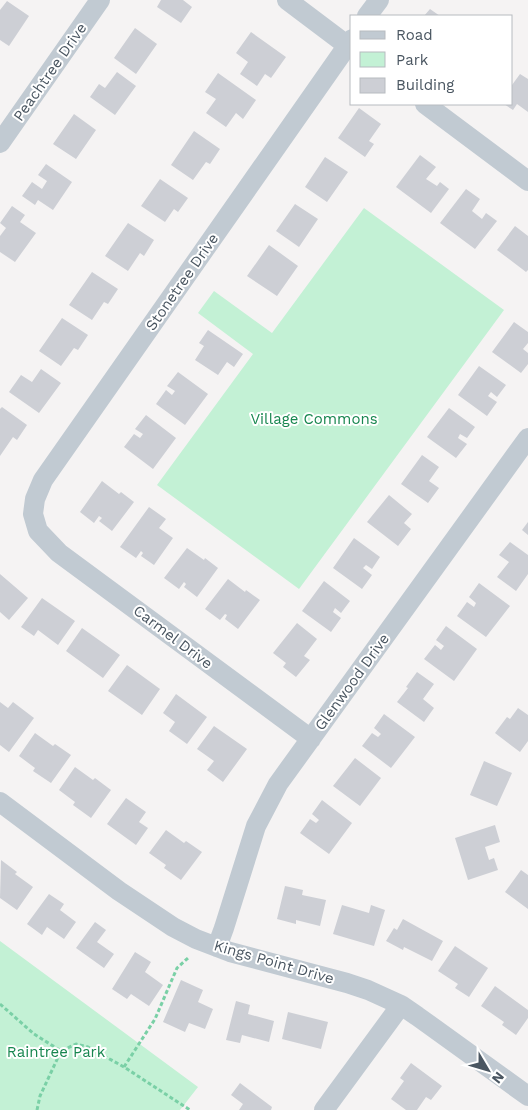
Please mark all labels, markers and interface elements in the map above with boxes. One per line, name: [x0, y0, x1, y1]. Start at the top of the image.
legend: [350, 15, 513, 105]
street label: Peachtree Drive: [9, 19, 91, 125]
text: Road: [396, 26, 433, 44]
text: Park: [396, 51, 429, 69]
text: Building: [396, 76, 454, 94]
street label: Stonetree Drive: [142, 230, 222, 334]
park label: Village Commons: [250, 410, 378, 428]
street label: Carmel Drive: [130, 601, 216, 673]
street label: Glenwood Drive: [311, 630, 393, 734]
street label: Kings Point Drive: [212, 936, 336, 988]
park label: Raintree Park: [7, 1043, 106, 1061]
north arrow: [463, 1045, 513, 1095]
text: N: [489, 1069, 508, 1087]

